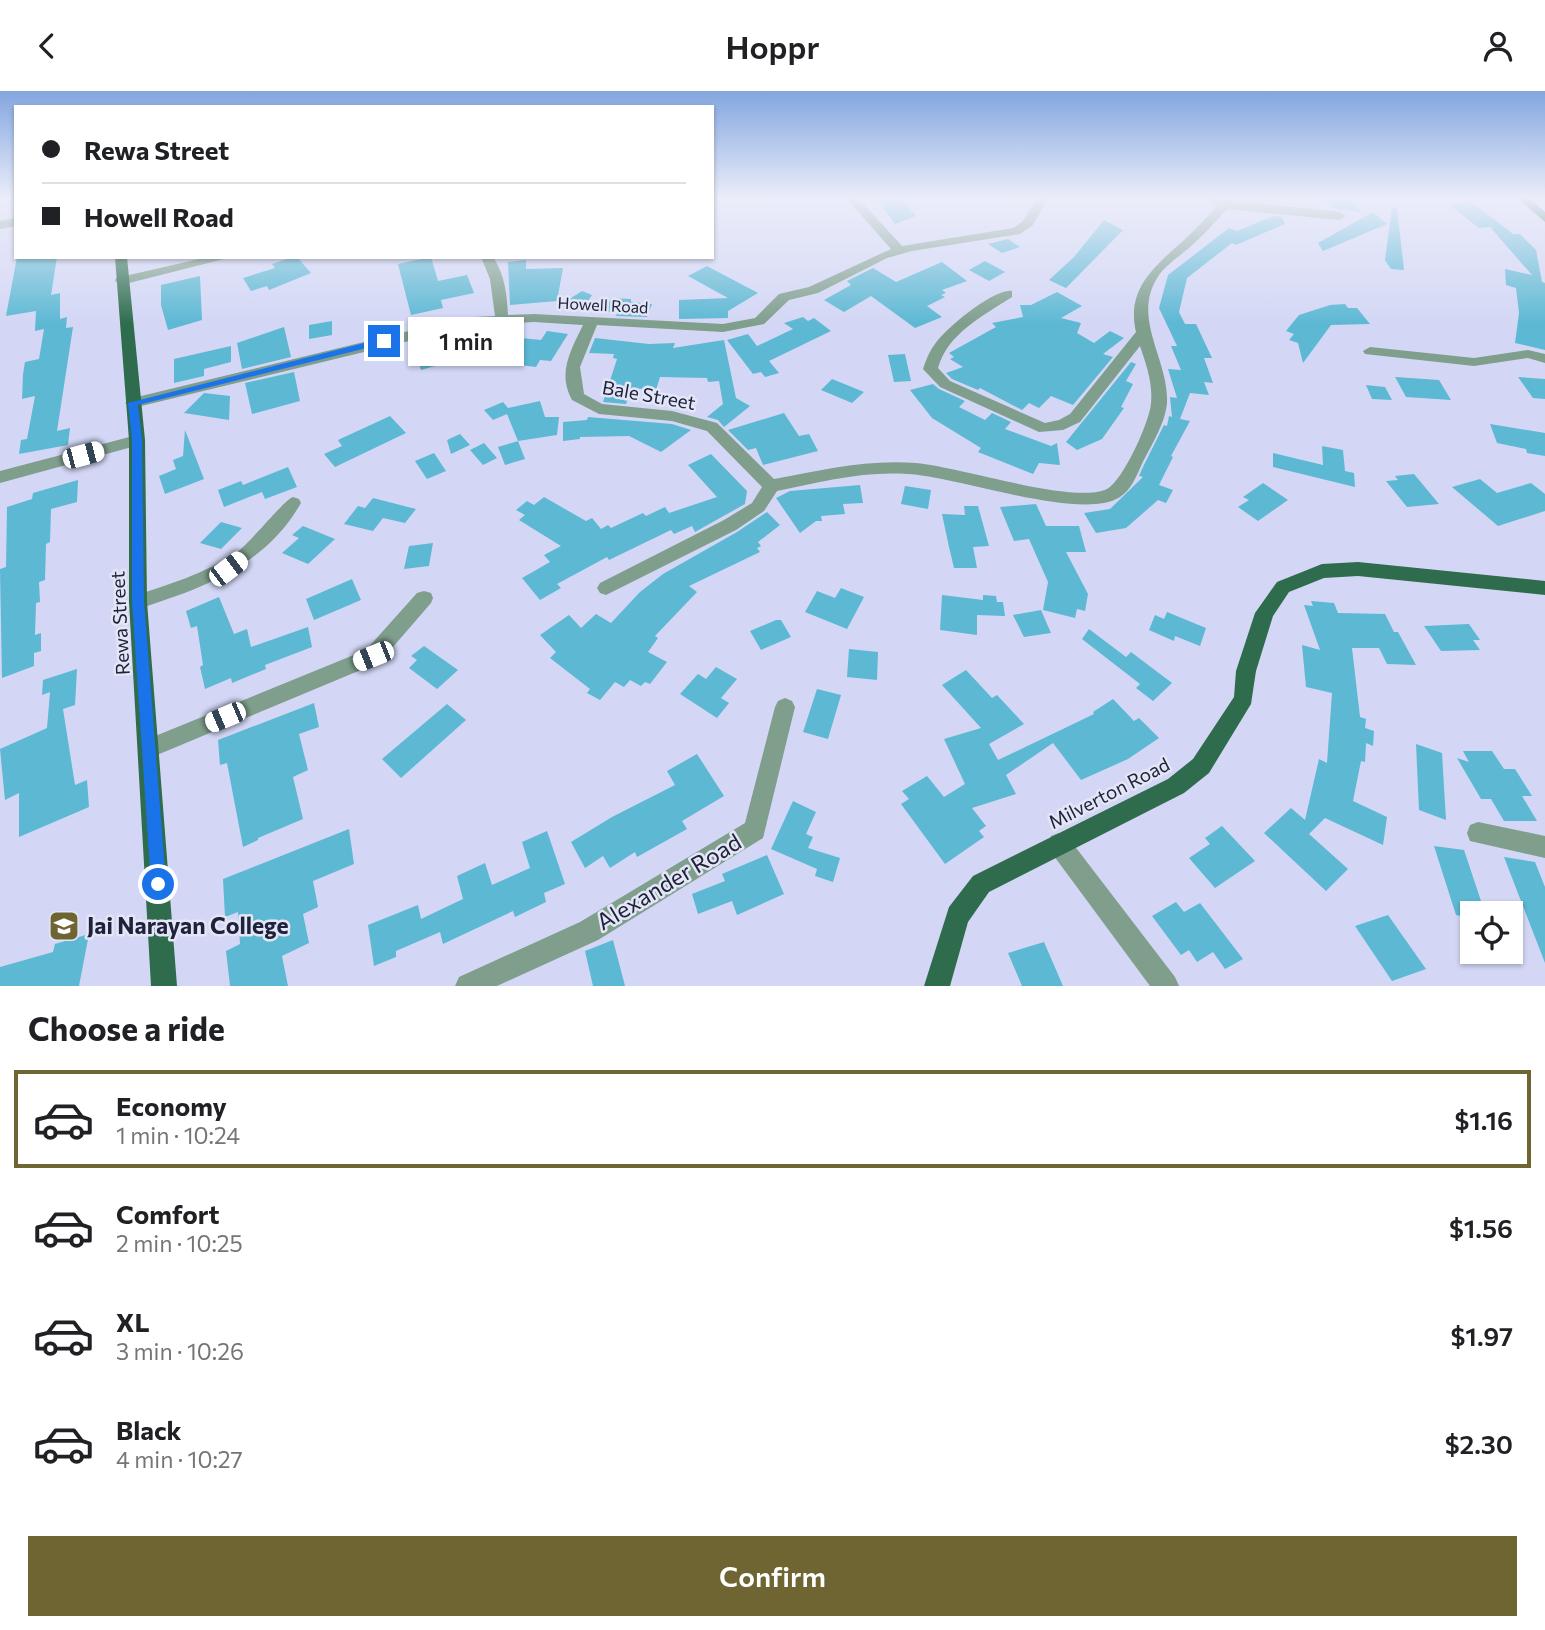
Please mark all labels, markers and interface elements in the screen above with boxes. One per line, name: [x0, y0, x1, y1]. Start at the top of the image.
text: Hoppr: [725, 26, 820, 66]
icon: back: [28, 27, 66, 65]
icon: person: [1479, 27, 1517, 65]
text: Rewa Street: [84, 134, 229, 165]
text: Howell Road: [84, 201, 234, 232]
street label: Howell Road: [557, 293, 649, 316]
callout: 1 min: [408, 317, 524, 365]
route end: [368, 325, 400, 357]
text: 1 min: [439, 327, 493, 355]
street label: Bale Street: [601, 375, 698, 414]
car: [60, 439, 107, 471]
car: [205, 548, 252, 590]
street label: Rewa Street: [105, 570, 134, 676]
car: [350, 638, 397, 674]
car: [202, 699, 249, 735]
street label: Milverton Road: [1044, 752, 1173, 833]
street label: Alexander Road: [591, 827, 746, 935]
route start: [142, 868, 174, 900]
map controls: [1460, 901, 1523, 964]
button: locate: [1460, 901, 1523, 964]
school or university icon: Jai Narayan College: [47, 909, 81, 943]
place label: Jai Narayan College: [87, 911, 289, 939]
text: Choose a ride: [28, 1008, 225, 1048]
icon: car: [32, 1088, 95, 1151]
text: Economy: [116, 1090, 227, 1121]
text: $1.16: [1454, 1104, 1513, 1135]
text: 1 min · 10:24: [116, 1121, 240, 1149]
icon: car: [32, 1196, 95, 1259]
text: Comfort: [116, 1198, 219, 1229]
text: $1.56: [1449, 1212, 1513, 1243]
text: 2 min · 10:25: [116, 1229, 243, 1257]
icon: car: [32, 1304, 95, 1367]
text: XL: [116, 1306, 150, 1337]
text: $1.97: [1451, 1320, 1513, 1351]
text: 3 min · 10:26: [116, 1337, 244, 1365]
icon: car: [32, 1412, 95, 1475]
text: Black: [116, 1414, 182, 1445]
text: $2.30: [1445, 1428, 1513, 1459]
text: 4 min · 10:27: [116, 1445, 243, 1473]
button: Confirm: [28, 1536, 1517, 1616]

